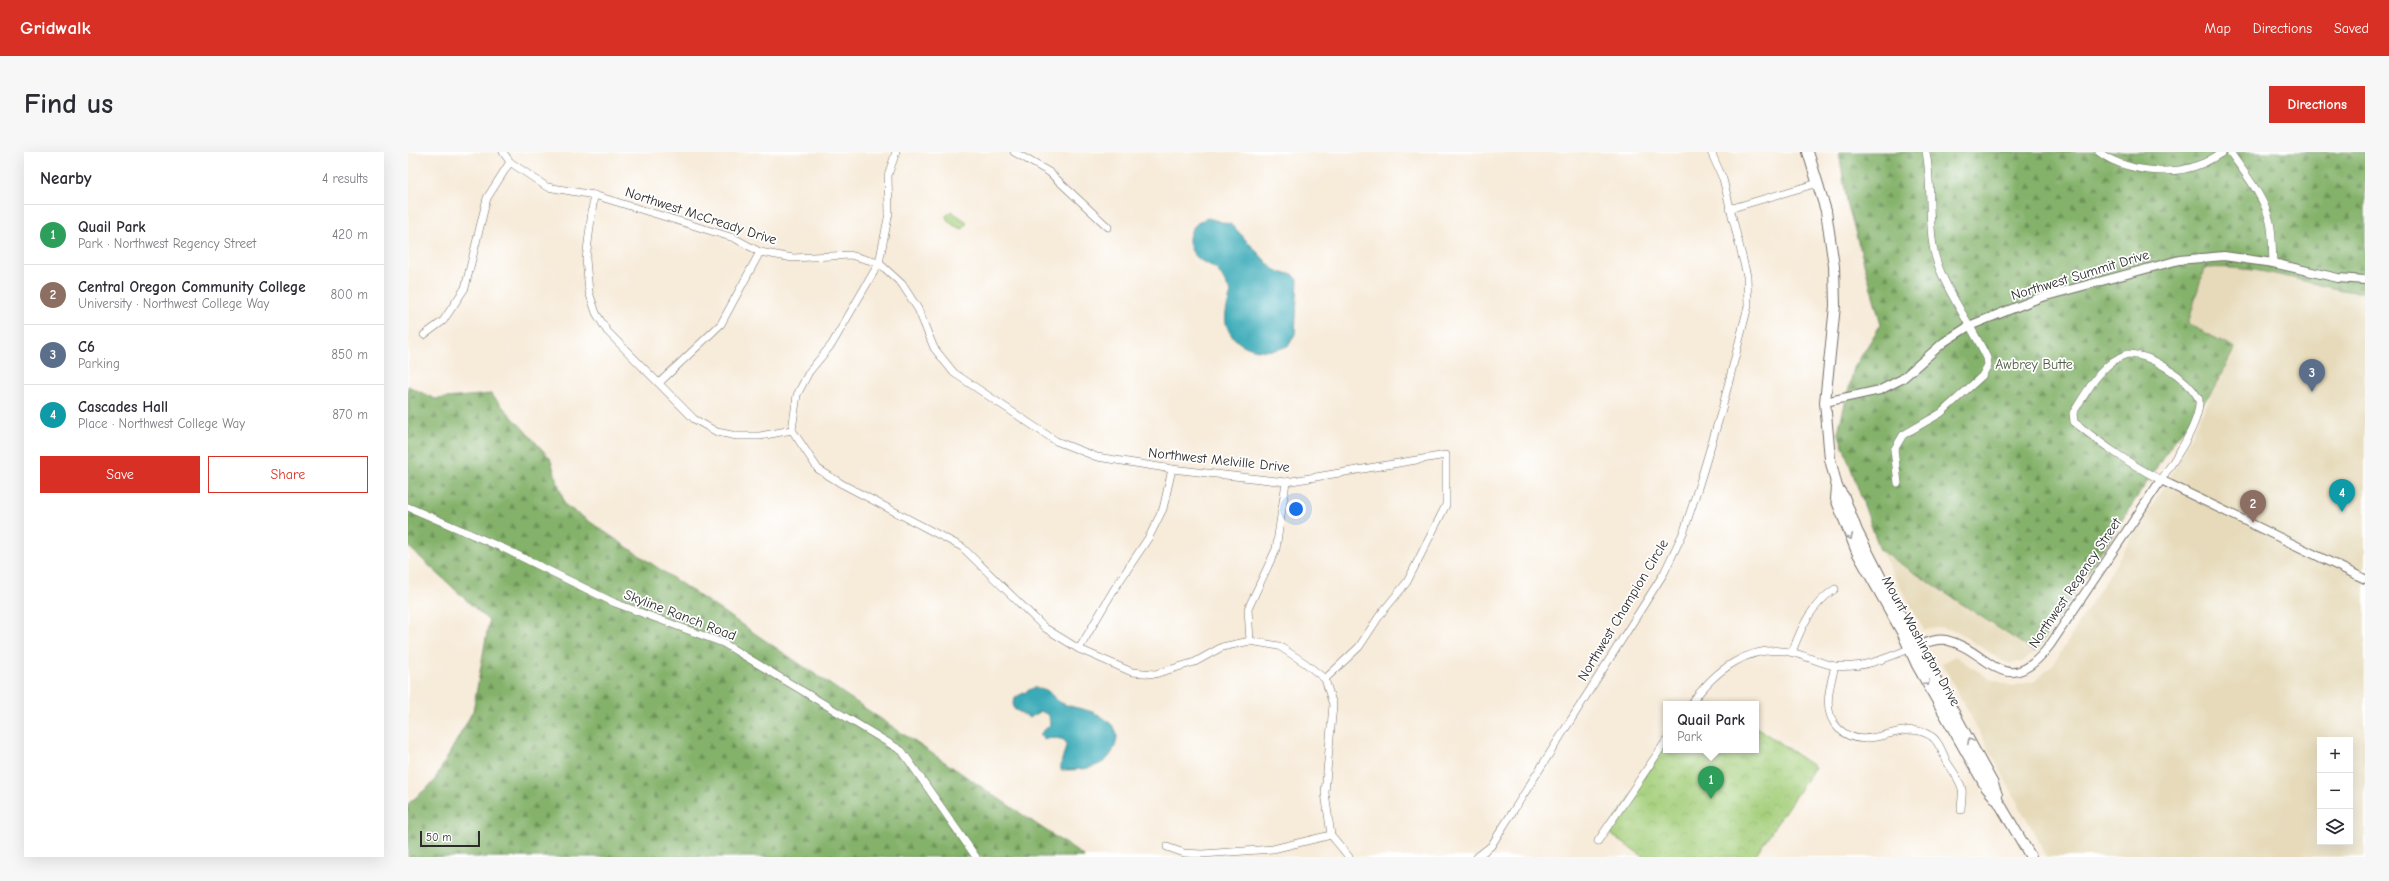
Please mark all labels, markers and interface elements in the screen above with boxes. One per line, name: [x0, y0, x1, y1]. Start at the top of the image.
text: Gridwalk: [20, 17, 91, 39]
text: Map: [2204, 20, 2231, 37]
text: Directions: [2253, 20, 2312, 37]
text: Saved: [2334, 20, 2369, 37]
button: Directions: [2269, 86, 2365, 123]
text: Find us: [24, 88, 113, 120]
text: Nearby: [40, 169, 91, 188]
text: 4 results: [322, 171, 368, 186]
street label: Northwest McCready Drive: [623, 183, 779, 249]
text: Quail Park: [78, 218, 146, 236]
text: 1: [50, 227, 56, 242]
text: 420 m: [332, 227, 368, 242]
text: Park · Northwest Regency Street: [78, 236, 256, 251]
street label: Northwest Summit Drive: [2009, 246, 2151, 304]
text: Central Oregon Community College: [78, 278, 306, 296]
text: 2: [50, 287, 56, 302]
text: 800 m: [330, 287, 368, 302]
text: University · Northwest College Way: [78, 296, 269, 311]
text: C6: [78, 338, 95, 356]
text: 3: [50, 347, 56, 362]
text: 850 m: [331, 347, 368, 362]
text: Parking: [78, 356, 120, 371]
park label: Awbrey Butte: [1995, 356, 2073, 373]
pin: 3: [2299, 359, 2325, 392]
text: Cascades Hall: [78, 398, 168, 416]
text: 4: [50, 407, 56, 422]
text: 870 m: [332, 407, 368, 422]
text: Place · Northwest College Way: [78, 416, 245, 431]
street label: Northwest Melville Drive: [1147, 444, 1291, 476]
button: Save: [40, 456, 200, 493]
button: Share: [208, 456, 368, 493]
pin: 4: [2329, 479, 2355, 512]
pin: 2: [2240, 490, 2266, 523]
your location: [1286, 499, 1306, 519]
street label: Northwest Regency Street: [2025, 514, 2125, 651]
one-way arrow: [1845, 533, 1853, 541]
street label: Northwest Champion Circle: [1574, 536, 1672, 684]
street label: Mount Washington Drive: [1878, 573, 1964, 709]
street label: Skyline Ranch Road: [622, 586, 738, 644]
one-way arrow: [1923, 679, 1930, 687]
popup: [1663, 701, 1759, 753]
text: Quail Park: [1677, 711, 1745, 729]
text: Park: [1677, 729, 1702, 744]
one-way arrow: [1967, 737, 1974, 745]
map controls: [2317, 737, 2353, 845]
button: +: [2317, 737, 2353, 773]
pin: 1: [1698, 766, 1724, 799]
button: −: [2317, 773, 2353, 809]
button: layers: [2317, 809, 2353, 845]
scale bar: [420, 829, 480, 848]
text: 50 m: [426, 831, 451, 844]

